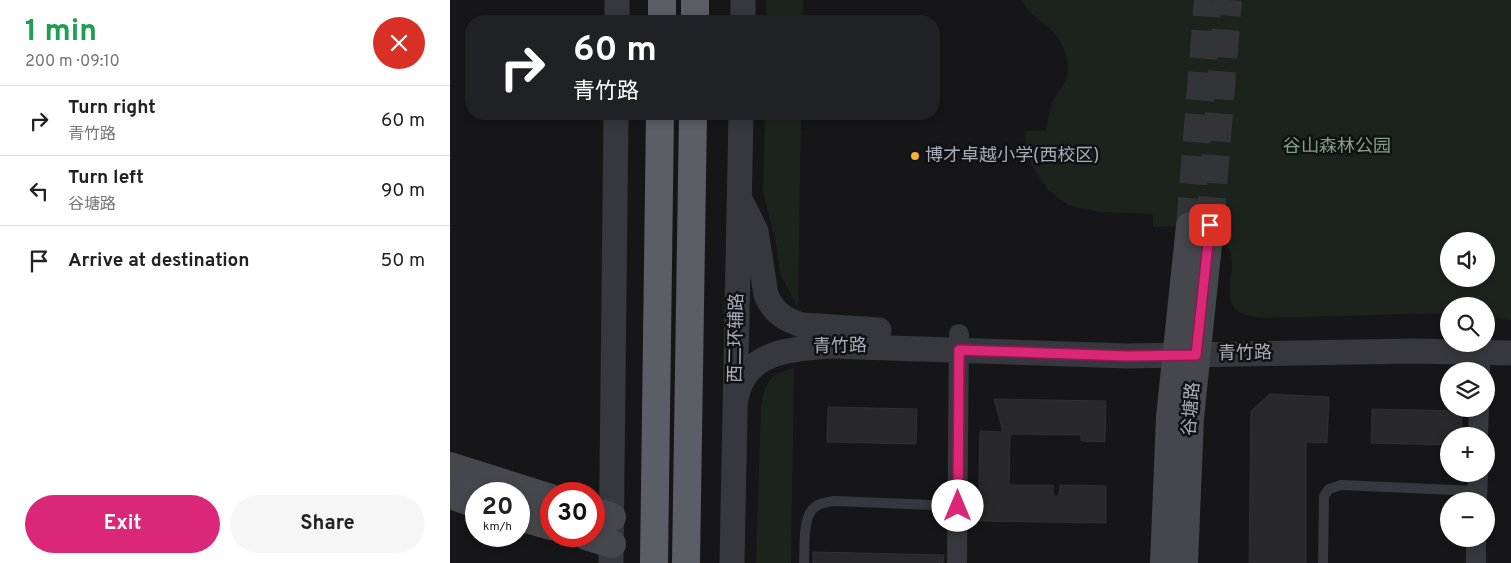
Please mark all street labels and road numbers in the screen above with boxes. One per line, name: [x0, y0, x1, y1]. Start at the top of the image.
street label: 西二环辅路: [725, 293, 749, 383]
street label: 青竹路: [813, 335, 867, 359]
street label: 青竹路: [1218, 342, 1272, 366]
street label: 谷塘路: [1178, 381, 1206, 437]

